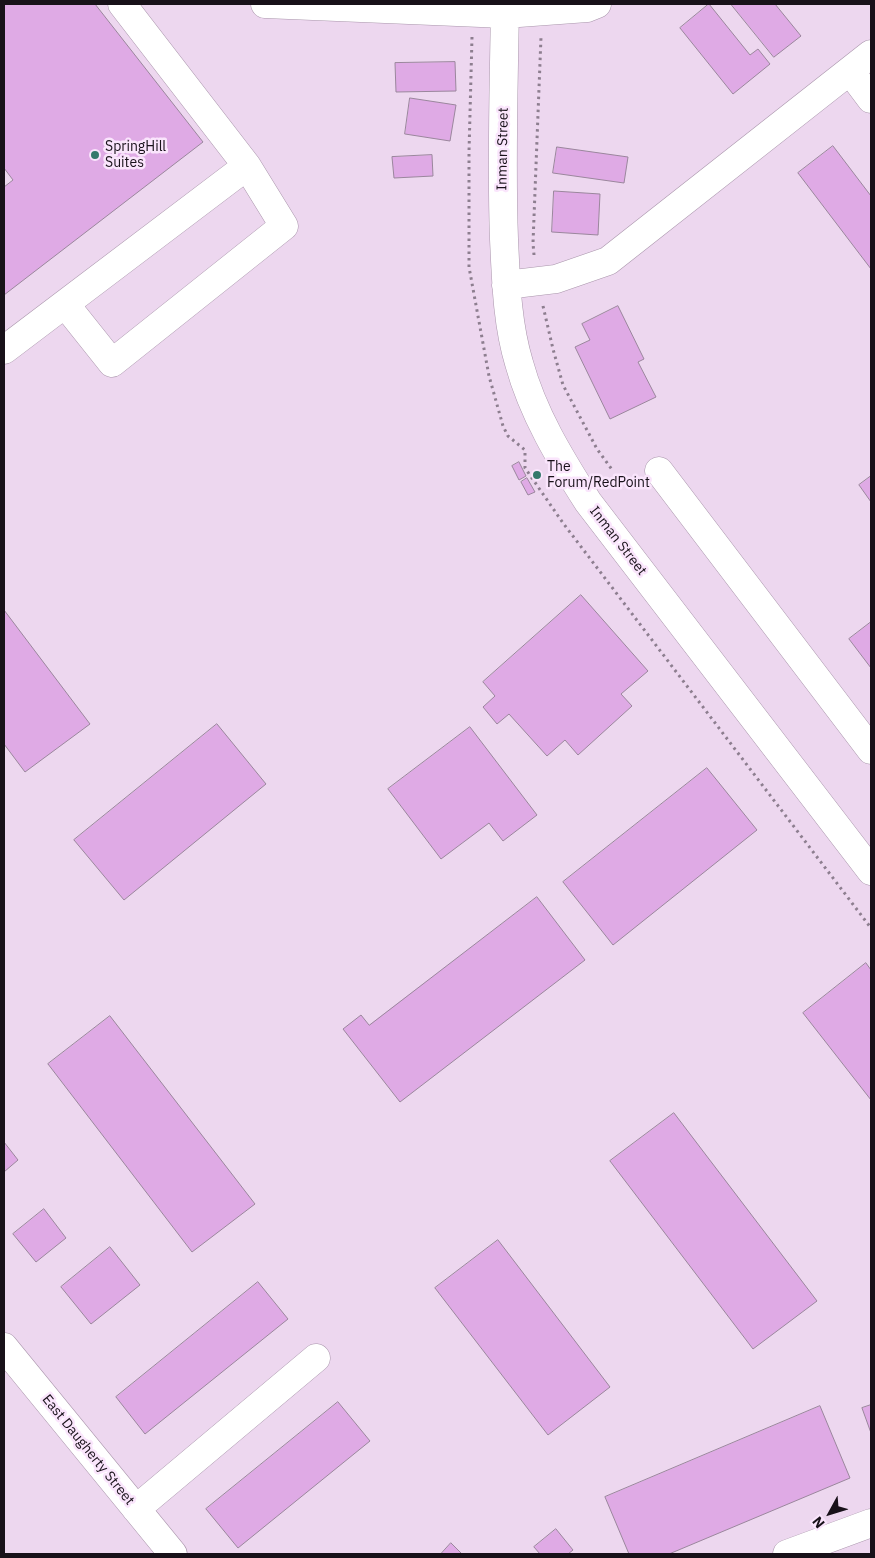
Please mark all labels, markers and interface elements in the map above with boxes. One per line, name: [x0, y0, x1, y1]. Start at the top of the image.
street label: Inman Street: [494, 107, 512, 191]
place label: SpringHill Suites: [105, 139, 166, 172]
marker: SpringHill Suites: [89, 149, 101, 161]
place label: The Forum/RedPoint: [547, 459, 650, 492]
marker: The Forum/RedPoint: [531, 469, 543, 481]
street label: Inman Street: [586, 503, 650, 579]
street label: East Daugherty Street: [38, 1391, 138, 1509]
north arrow: [805, 1488, 855, 1538]
text: N: [808, 1513, 829, 1532]

